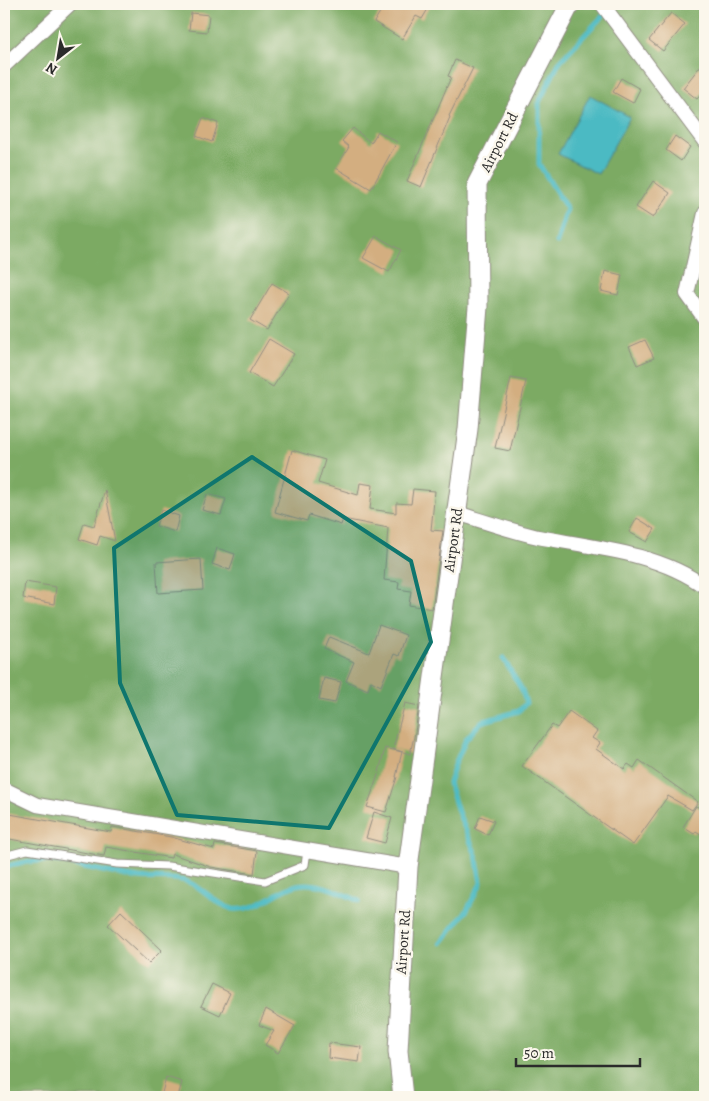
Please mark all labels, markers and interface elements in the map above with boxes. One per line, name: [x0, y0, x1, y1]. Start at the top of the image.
north arrow: [32, 32, 82, 82]
text: N: [42, 58, 61, 79]
street label: Airport Rd: [475, 108, 523, 176]
street label: Airport Rd: [438, 506, 468, 574]
street label: Airport Rd: [391, 908, 415, 976]
scale bar: [516, 1036, 640, 1068]
text: 50 m: [524, 1043, 554, 1063]

